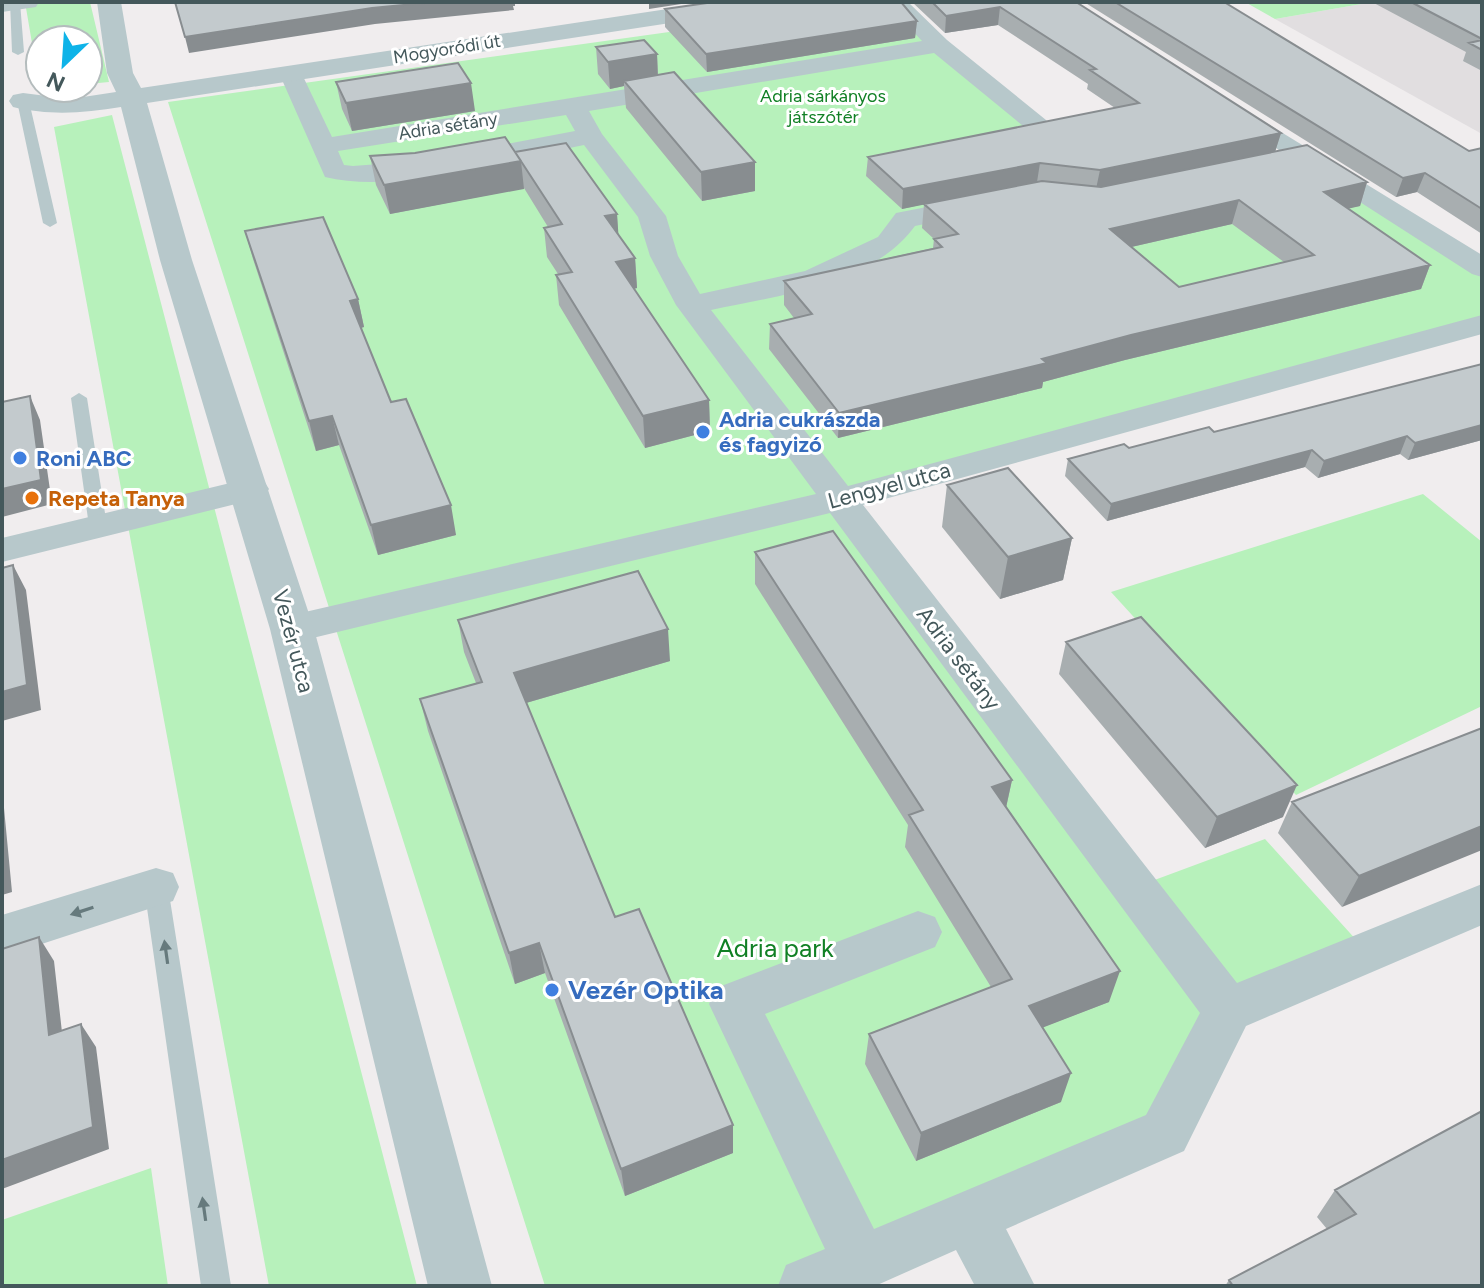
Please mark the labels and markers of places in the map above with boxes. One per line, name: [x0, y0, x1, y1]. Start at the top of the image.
place label: Adria cukrászda és fagyizó: [719, 406, 880, 458]
marker: Adria cukrászda és fagyizó: [694, 423, 712, 441]
place label: Roni ABC: [36, 445, 132, 472]
marker: Roni ABC: [11, 449, 29, 467]
place label: Repeta Tanya: [48, 485, 185, 512]
marker: Repeta Tanya: [23, 489, 41, 507]
place label: Vezér Optika: [568, 974, 724, 1006]
marker: Vezér Optika: [543, 981, 561, 999]

